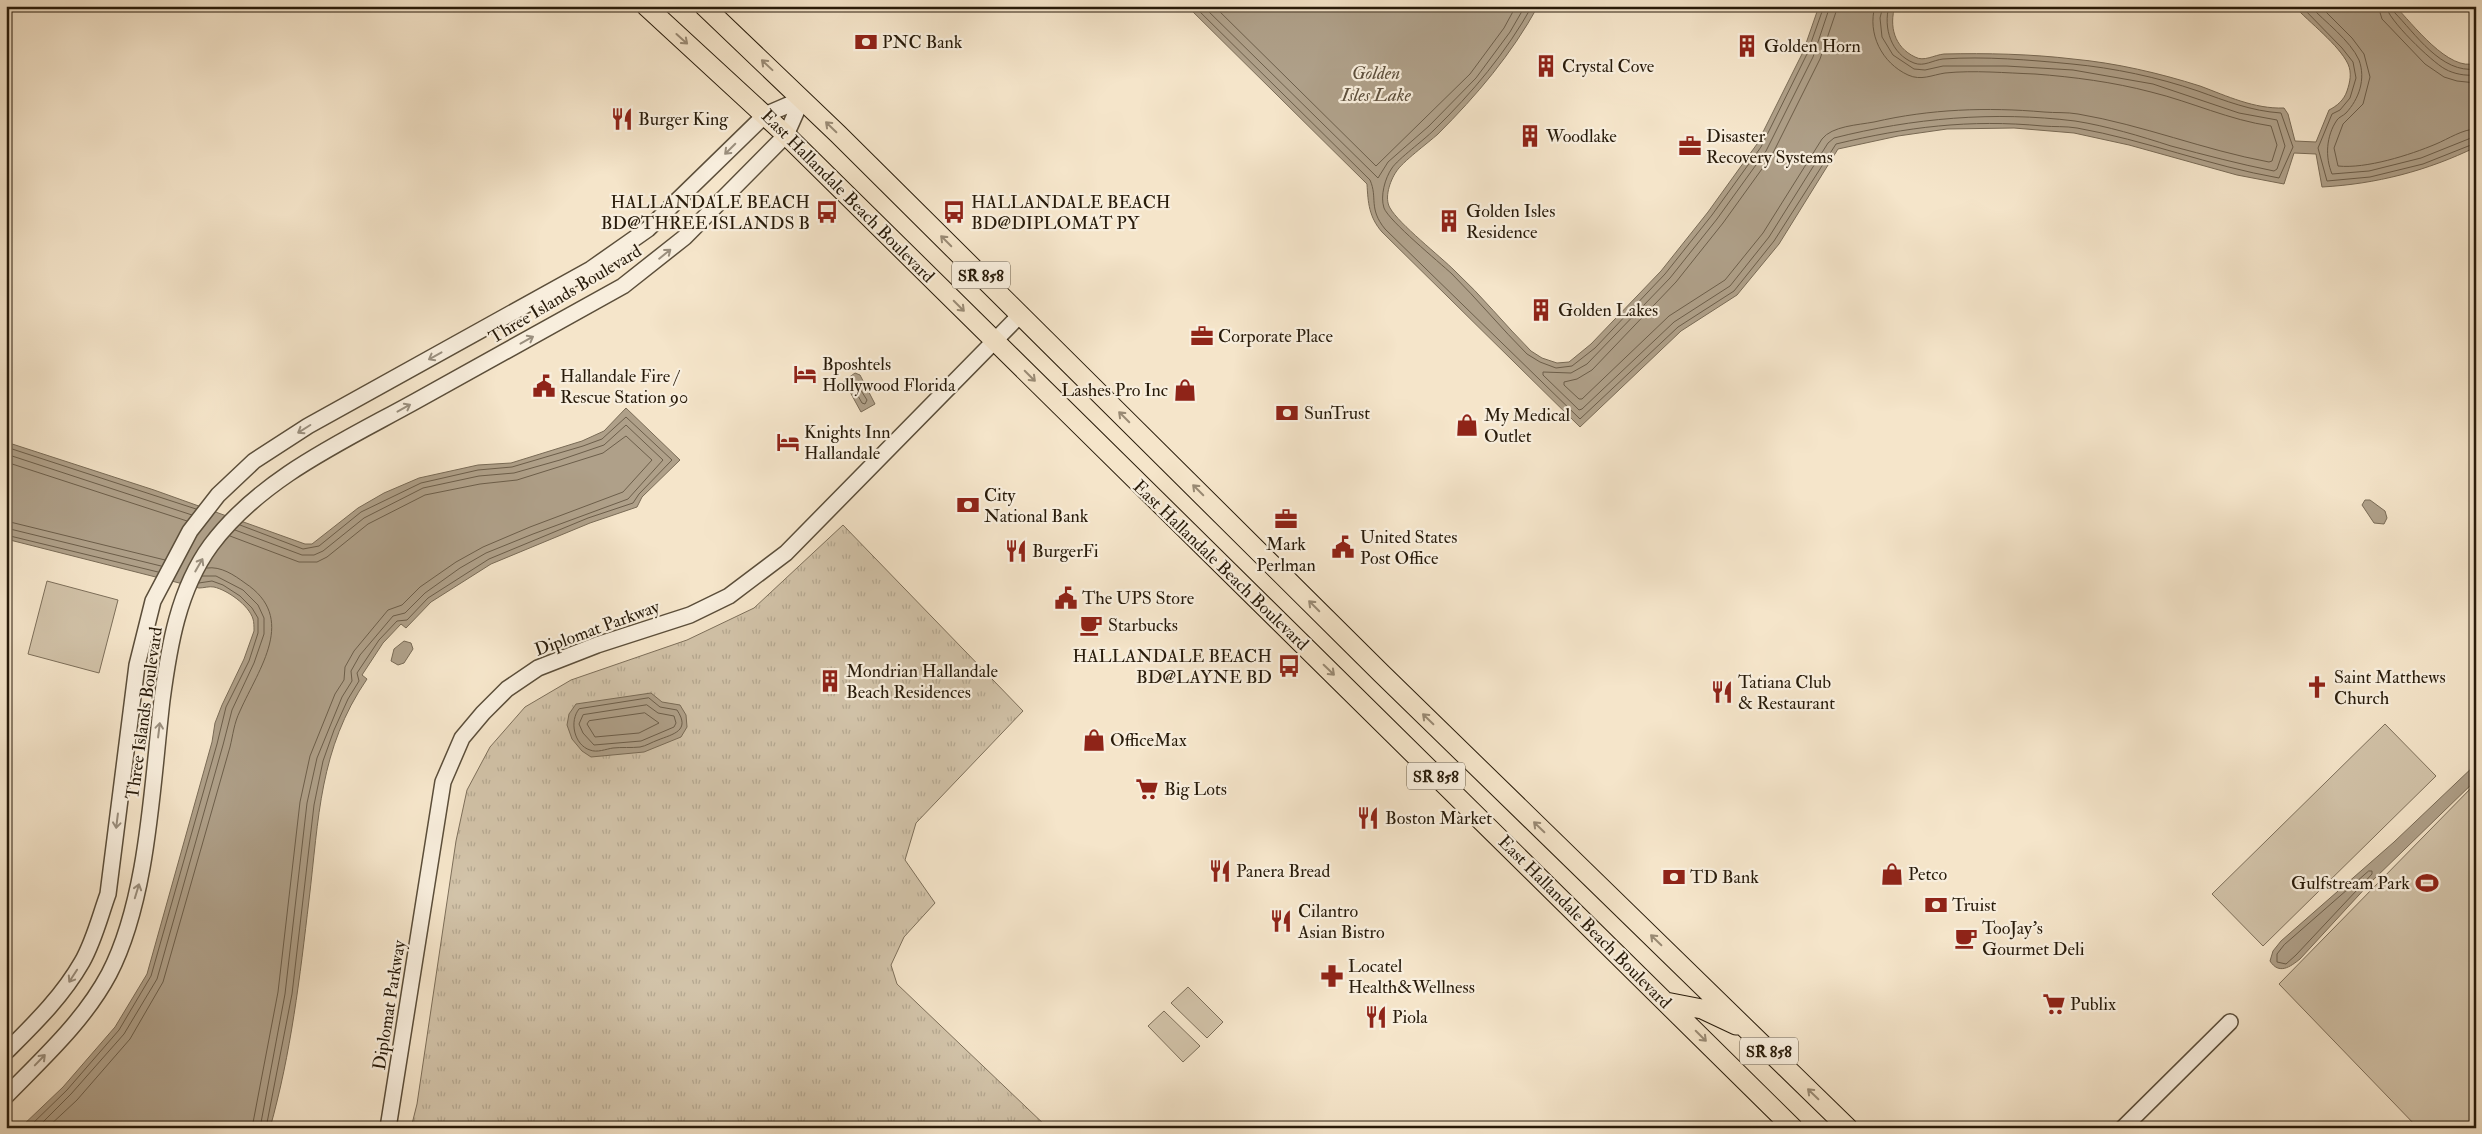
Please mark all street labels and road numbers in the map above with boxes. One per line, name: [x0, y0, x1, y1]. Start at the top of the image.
street label: East Hallandale Beach Boulevard: [756, 105, 939, 288]
street label: Three Islands Boulevard: [485, 240, 646, 349]
road number: SR 858: [952, 262, 1010, 288]
street label: East Hallandale Beach Boulevard: [1128, 475, 1314, 656]
street label: Diplomat Parkway: [532, 595, 664, 662]
street label: Three Islands Boulevard: [121, 625, 168, 801]
road number: SR 858: [1407, 762, 1465, 789]
street label: East Hallandale Beach Boulevard: [1493, 831, 1676, 1014]
street label: Diplomat Parkway: [368, 937, 411, 1072]
road number: SR 858: [1740, 1038, 1798, 1064]

